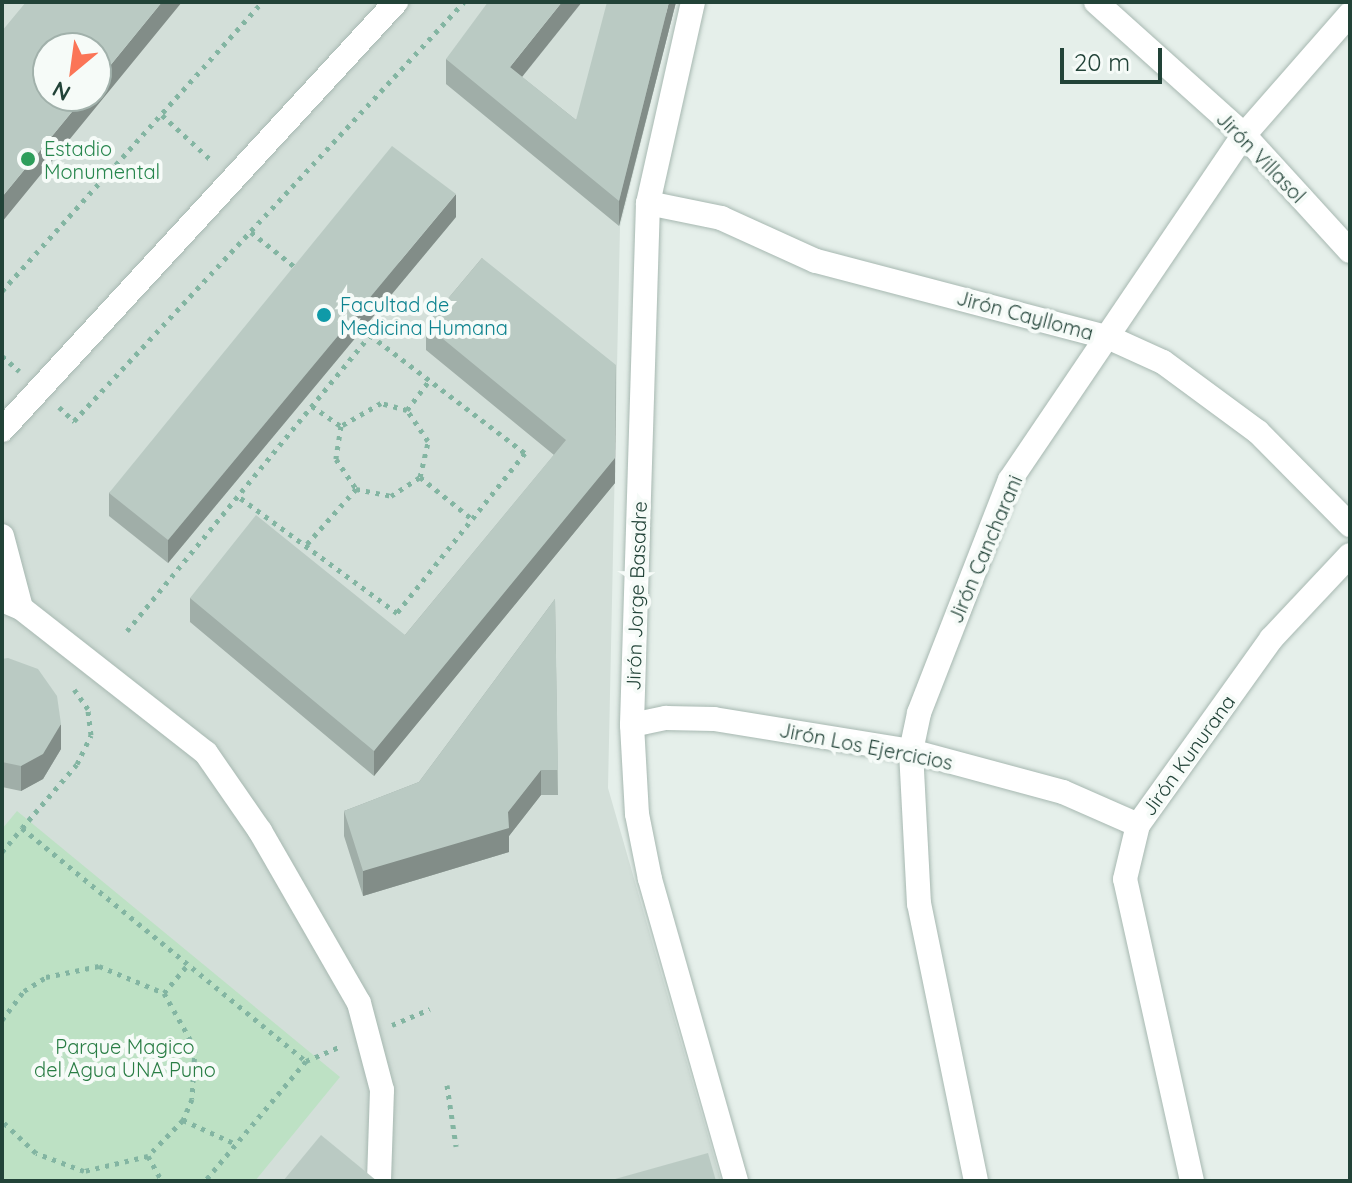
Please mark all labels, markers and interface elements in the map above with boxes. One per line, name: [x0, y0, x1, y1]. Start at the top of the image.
north arrow: [32, 32, 112, 112]
scale bar: [1064, 32, 1166, 82]
text: 20 m: [1074, 47, 1130, 77]
text: N: [47, 75, 75, 107]
street label: Jirón Villasol: [1212, 106, 1310, 208]
place label: Estadio Monumental: [44, 136, 160, 183]
marker: Estadio Monumental: [19, 150, 37, 168]
street label: Jirón Caylloma: [954, 285, 1096, 345]
place label: Facultad de Medicina Humana: [340, 292, 508, 339]
marker: Facultad de Medicina Humana: [315, 306, 333, 324]
street label: Jirón Cancharani: [943, 471, 1027, 627]
street label: Jirón Jorge Basadre: [621, 501, 651, 691]
street label: Jirón Kunurana: [1136, 690, 1240, 820]
street label: Jirón Los Ejercicios: [777, 717, 955, 775]
park label: Parque Magico del Agua UNA Puno: [34, 1035, 216, 1082]

